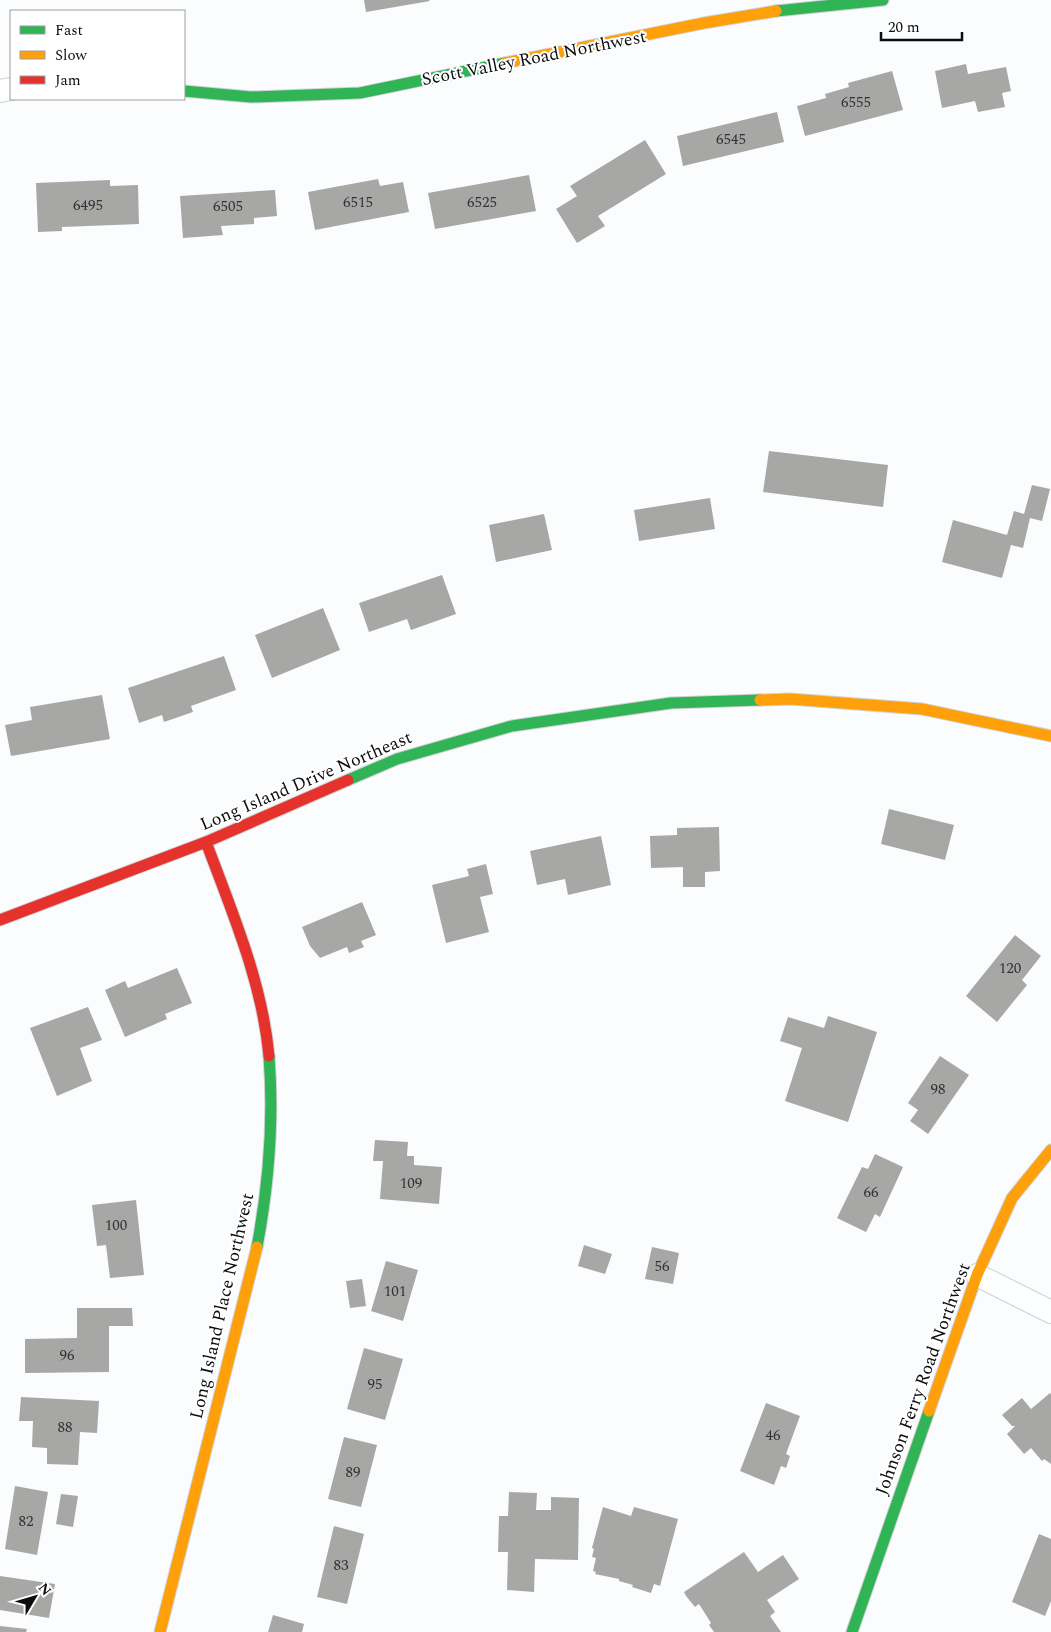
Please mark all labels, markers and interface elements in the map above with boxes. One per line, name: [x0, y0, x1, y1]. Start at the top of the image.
legend: [10, 10, 185, 100]
scale bar: [881, 10, 962, 42]
text: 20 m: [888, 16, 920, 39]
text: Fast: [55, 19, 83, 42]
street label: Scott Valley Road Northwest: [419, 23, 649, 93]
text: Slow: [55, 44, 87, 67]
text: Jam: [55, 69, 81, 92]
house number: 6555: [841, 91, 871, 114]
house number: 6545: [716, 128, 746, 151]
house number: 6515: [343, 191, 373, 214]
house number: 6525: [467, 191, 497, 214]
house number: 6495: [73, 194, 103, 217]
house number: 6505: [213, 195, 243, 218]
street label: Long Island Drive Northeast: [196, 724, 416, 838]
house number: 120: [999, 957, 1021, 980]
house number: 98: [930, 1078, 946, 1101]
house number: 109: [400, 1172, 422, 1195]
house number: 66: [863, 1181, 879, 1204]
street label: Long Island Place Northwest: [183, 1190, 261, 1422]
house number: 100: [105, 1214, 127, 1237]
house number: 56: [654, 1255, 670, 1278]
street label: Johnson Ferry Road Northwest: [868, 1259, 978, 1499]
house number: 101: [384, 1280, 406, 1303]
house number: 96: [59, 1344, 75, 1367]
house number: 95: [367, 1373, 383, 1396]
house number: 88: [57, 1416, 73, 1439]
house number: 46: [765, 1424, 781, 1447]
house number: 89: [345, 1461, 361, 1484]
house number: 82: [18, 1510, 34, 1533]
house number: 83: [333, 1554, 349, 1577]
north arrow: [10, 1572, 60, 1622]
text: N: [33, 1578, 57, 1600]

